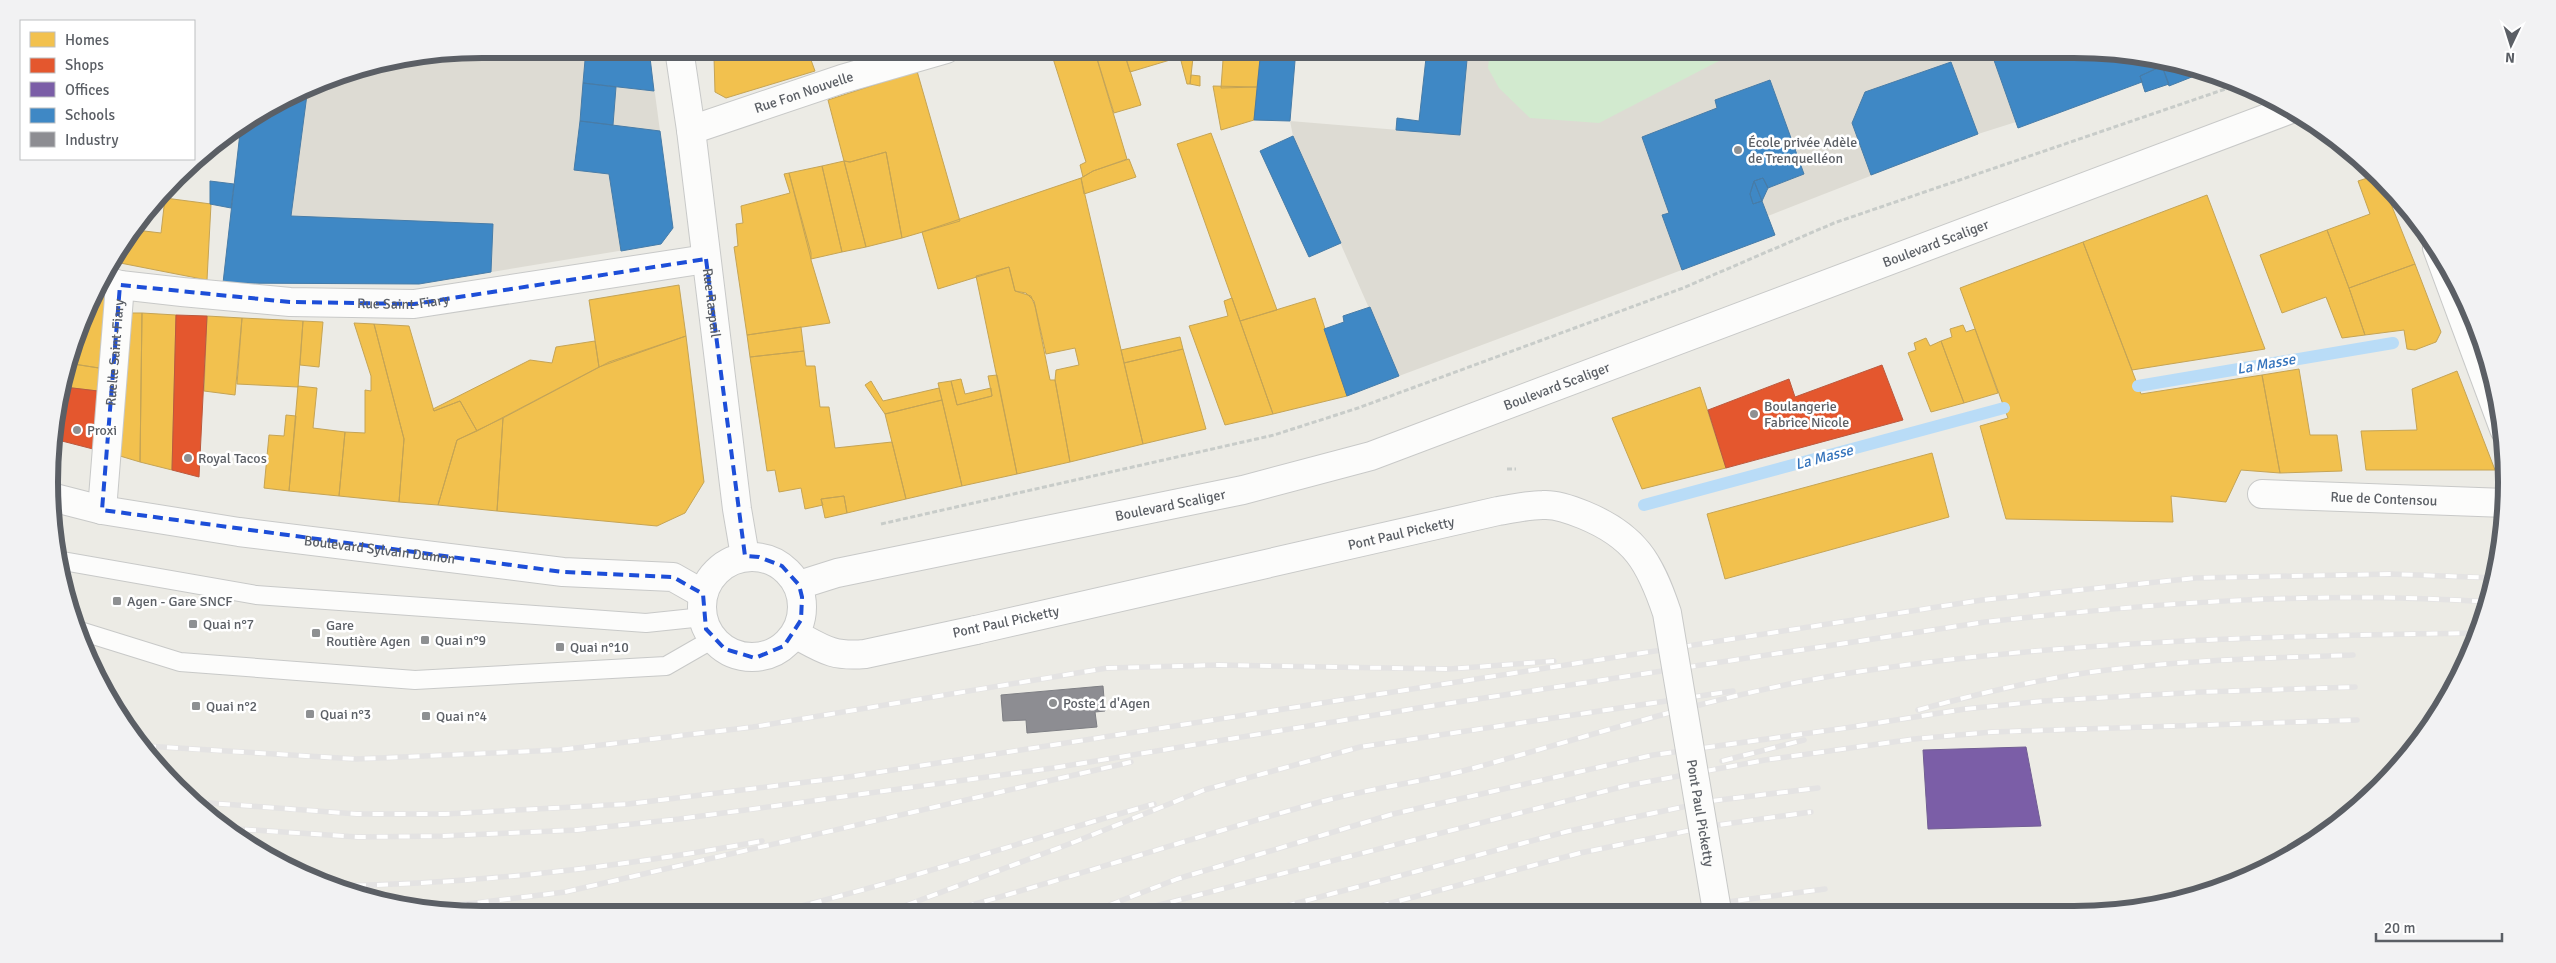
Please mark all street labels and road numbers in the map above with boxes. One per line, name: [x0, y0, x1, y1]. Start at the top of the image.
street label: Rue Fon Nouvelle: [752, 68, 855, 117]
street label: Boulevard Scaliger: [1880, 215, 1992, 271]
street label: Rue Raspail: [699, 267, 725, 339]
street label: Rue Saint-Fiary: [357, 290, 451, 313]
street label: Ruelle Saint-Fiary: [102, 298, 127, 407]
street label: Boulevard Scaliger: [1501, 358, 1613, 414]
street label: Boulevard Scaliger: [1114, 485, 1228, 524]
street label: Rue de Contensou: [2330, 488, 2438, 509]
street label: Pont Paul Picketty: [1346, 513, 1456, 553]
street label: Boulevard Sylvain Dumon: [303, 532, 456, 567]
street label: Pont Paul Picketty: [951, 602, 1061, 642]
street label: Pont Paul Picketty: [1683, 758, 1718, 868]

